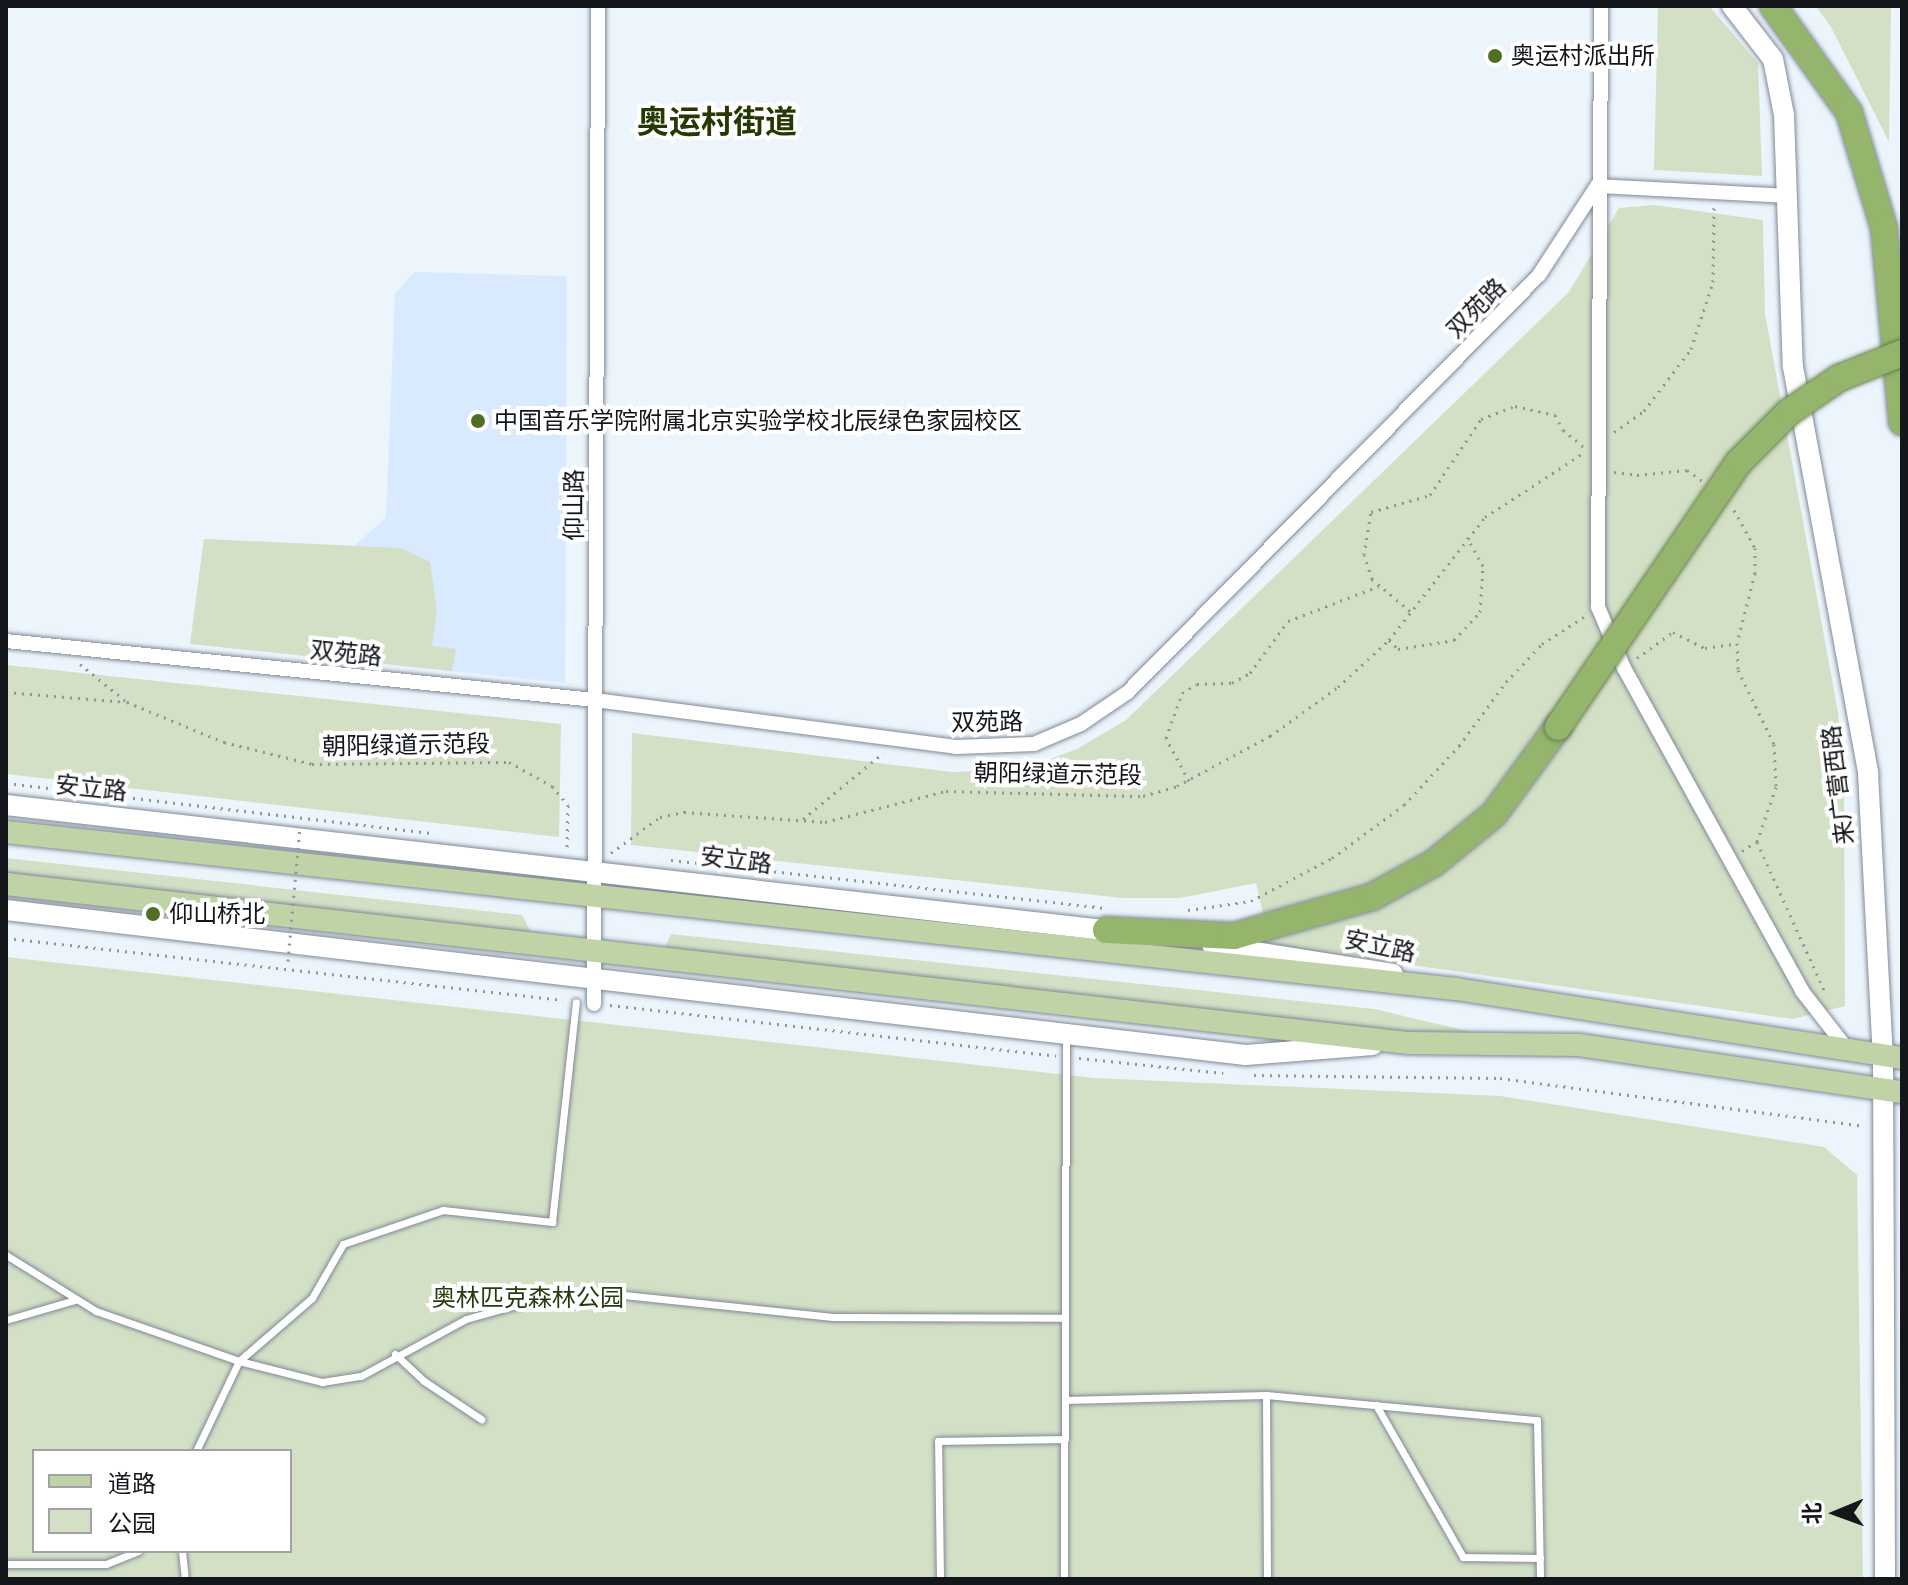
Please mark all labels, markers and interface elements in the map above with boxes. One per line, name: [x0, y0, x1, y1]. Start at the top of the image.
place label: 奥运村派出所: [1511, 42, 1655, 70]
marker: 奥运村派出所: [1486, 47, 1504, 65]
district label: 奥运村街道: [637, 103, 797, 141]
street label: 双苑路: [1440, 272, 1512, 344]
place label: 中国音乐学院附属北京实验学校北辰绿色家园校区: [494, 407, 1022, 435]
marker: 中国音乐学院附属北京实验学校北辰绿色家园校区: [469, 412, 487, 430]
street label: 仰山路: [560, 469, 588, 541]
street label: 双苑路: [309, 635, 383, 671]
street label: 双苑路: [951, 707, 1023, 737]
street label: 来广营西路: [1816, 724, 1860, 846]
street label: 朝阳绿道示范段: [322, 729, 490, 761]
street label: 朝阳绿道示范段: [974, 758, 1142, 790]
street label: 安立路: [54, 770, 128, 806]
street label: 安立路: [699, 841, 773, 879]
place label: 仰山桥北: [169, 900, 265, 928]
marker: 仰山桥北: [144, 905, 162, 923]
street label: 安立路: [1342, 924, 1418, 968]
park label: 奥林匹克森林公园: [432, 1284, 624, 1312]
legend: [32, 1449, 292, 1553]
text: 道路: [108, 1469, 156, 1498]
north arrow: [1796, 1473, 1876, 1553]
text: 北: [1799, 1502, 1825, 1525]
text: 公园: [108, 1509, 156, 1538]

